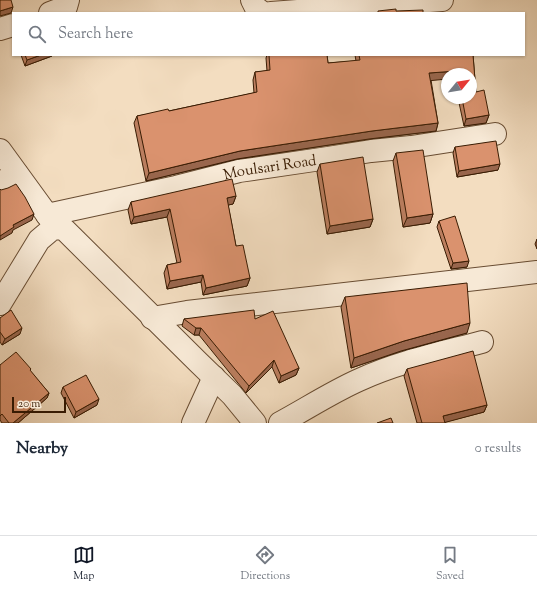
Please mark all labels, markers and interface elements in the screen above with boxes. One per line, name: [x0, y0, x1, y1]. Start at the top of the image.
search box: [12, 12, 525, 56]
icon: search: [26, 23, 48, 45]
text: Search here: [58, 24, 133, 45]
north arrow: [441, 68, 477, 104]
street label: Moulsari Road: [221, 151, 318, 187]
scale bar: [12, 395, 66, 414]
text: 20 m: [18, 396, 40, 412]
text: Nearby: [16, 437, 68, 461]
text: 0 results: [475, 440, 521, 458]
tab: Map: [73, 544, 95, 584]
tab: Directions: [241, 544, 290, 584]
tab: Saved: [436, 544, 464, 584]

